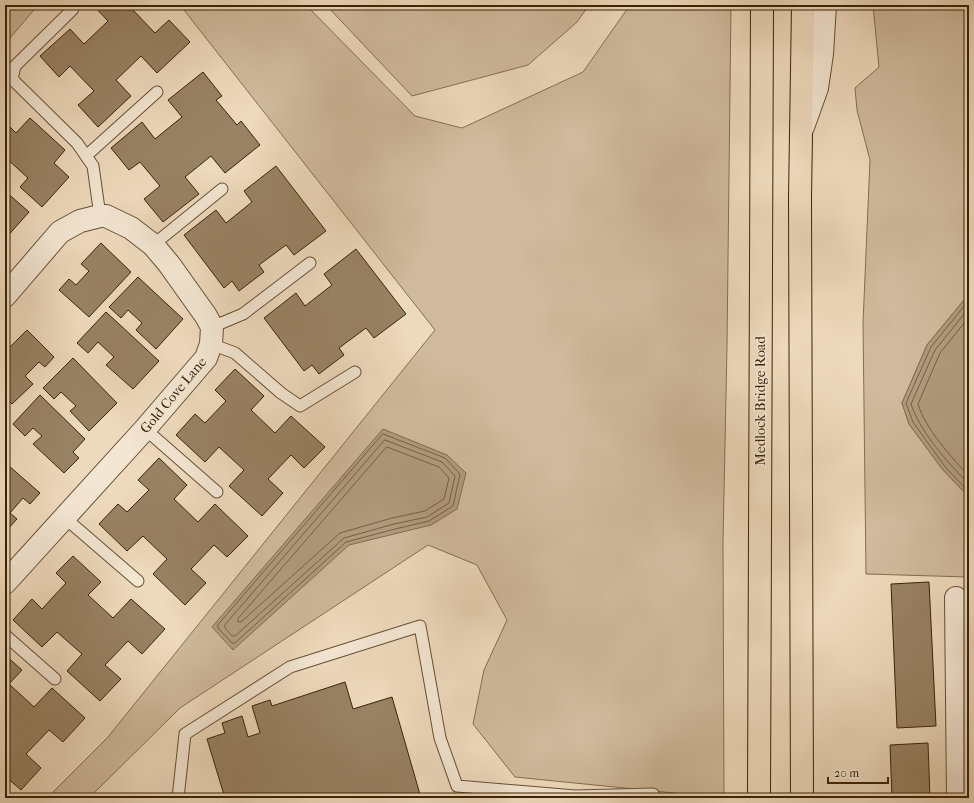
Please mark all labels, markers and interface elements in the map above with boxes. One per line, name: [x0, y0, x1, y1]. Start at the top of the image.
street label: Medlock Bridge Road: [752, 336, 769, 466]
street label: Gold Cove Lane: [137, 354, 210, 437]
scale bar: [828, 759, 888, 785]
text: 20 m: [834, 766, 859, 780]

